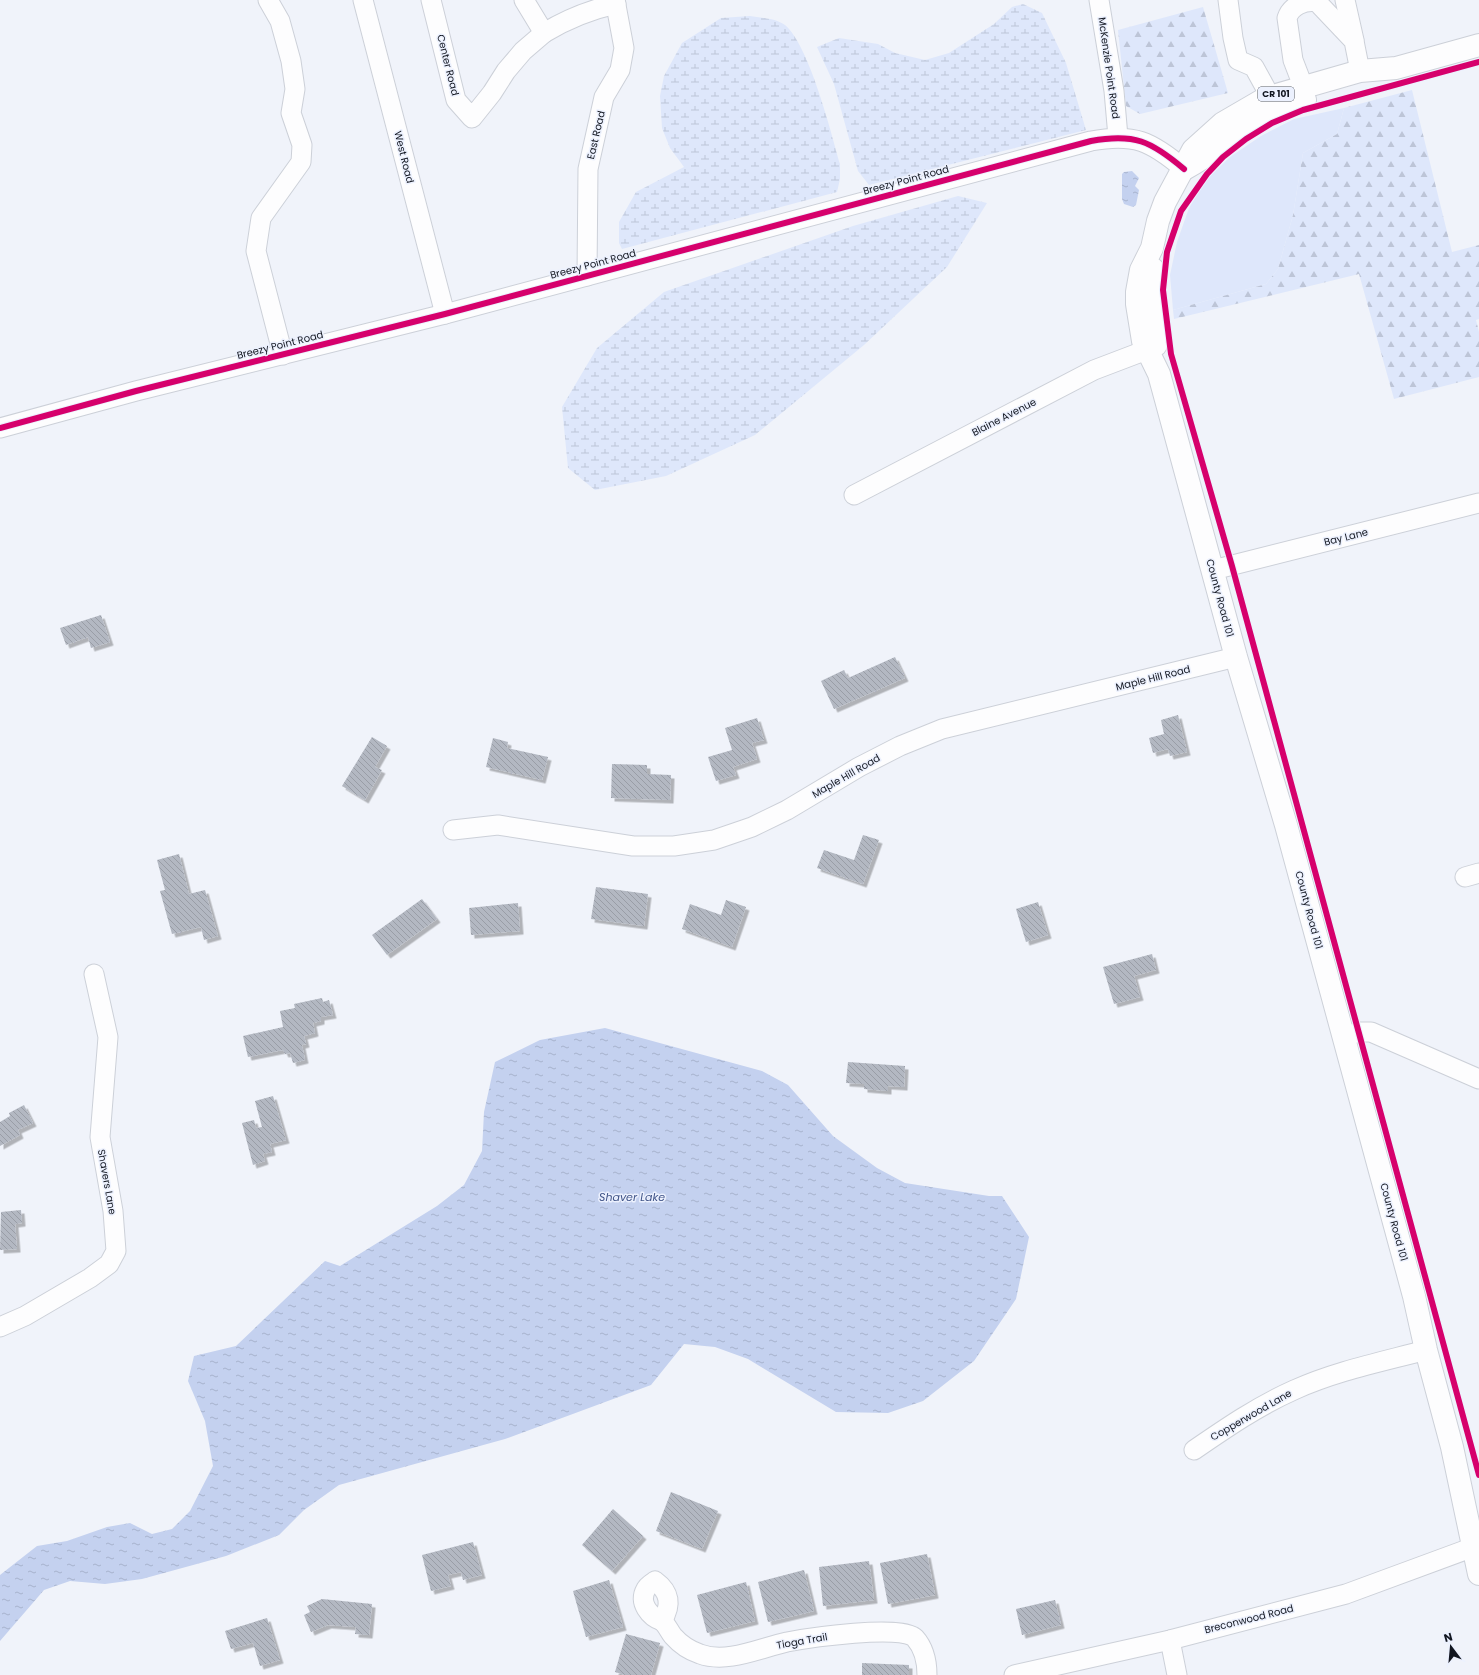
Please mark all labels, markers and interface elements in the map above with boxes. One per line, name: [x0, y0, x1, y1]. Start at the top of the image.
street label: McKenzie Point Road: [1094, 16, 1124, 120]
street label: Center Road: [433, 33, 463, 97]
road number: CR 101: [1258, 87, 1294, 101]
street label: East Road: [583, 109, 609, 161]
street label: West Road: [390, 129, 418, 185]
street label: Breezy Point Road: [861, 161, 951, 199]
street label: Breezy Point Road: [548, 245, 638, 283]
street label: Breezy Point Road: [235, 327, 325, 363]
street label: Blaine Avenue: [969, 394, 1039, 440]
street label: Bay Lane: [1322, 524, 1370, 550]
street label: County Road 101: [1202, 557, 1238, 639]
street label: Maple Hill Road: [1114, 661, 1192, 695]
street label: Maple Hill Road: [809, 750, 883, 802]
street label: County Road 101: [1291, 869, 1327, 951]
street label: Shavers Lane: [94, 1148, 120, 1216]
street label: County Road 101: [1376, 1181, 1412, 1263]
water label: Shaver Lake: [599, 1189, 665, 1205]
street label: Copperwood Lane: [1208, 1386, 1294, 1444]
street label: Breconwood Road: [1203, 1601, 1295, 1637]
north arrow: [1431, 1627, 1471, 1667]
street label: Tioga Trail: [775, 1629, 829, 1653]
text: N: [1442, 1629, 1454, 1646]

